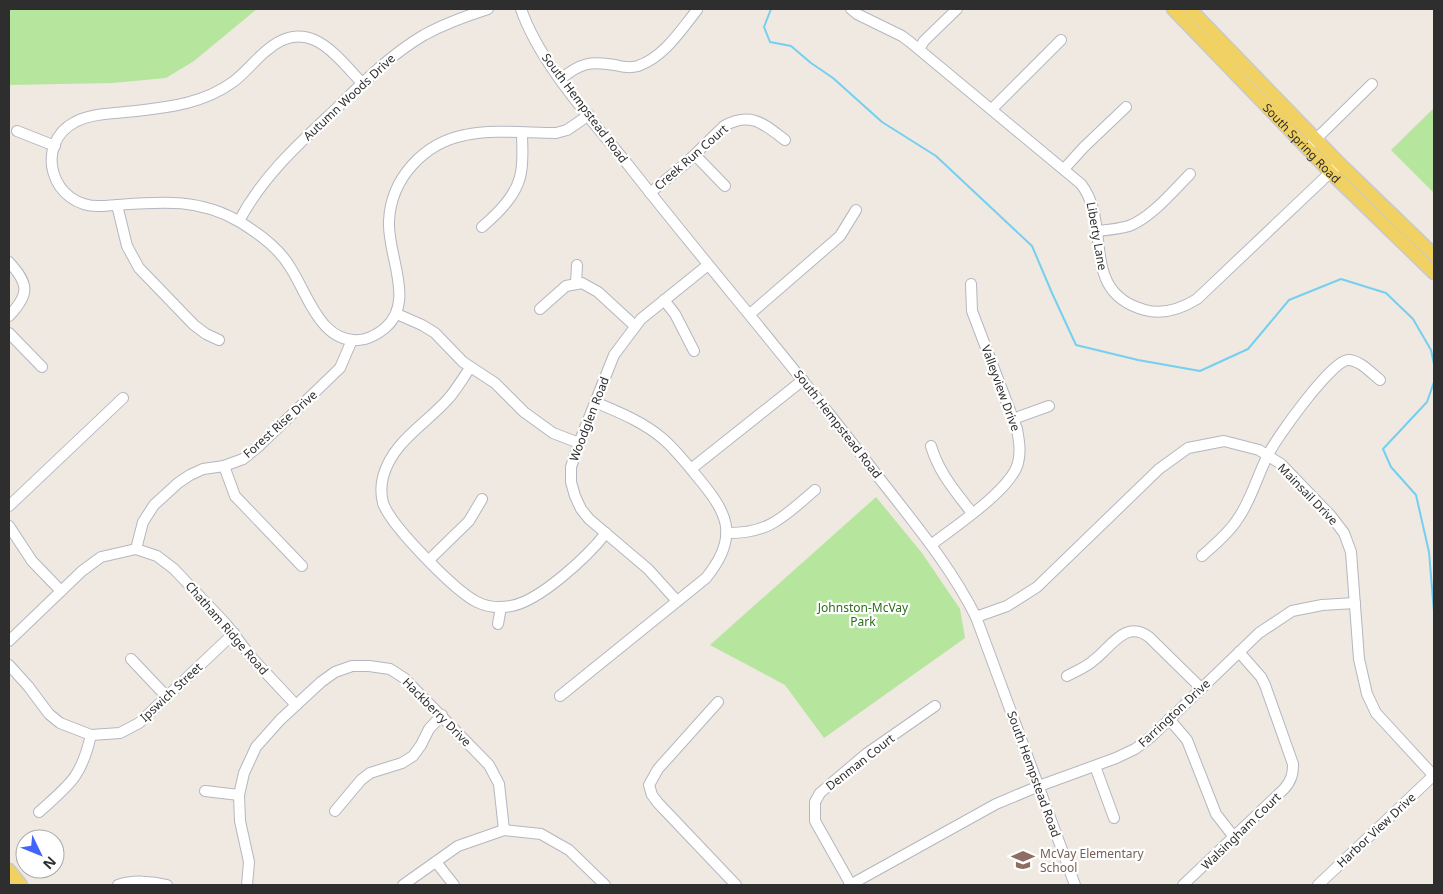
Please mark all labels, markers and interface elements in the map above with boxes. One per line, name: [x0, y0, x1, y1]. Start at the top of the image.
street label: Autumn Woods Drive: [299, 50, 399, 144]
street label: South Hempstead Road: [538, 50, 632, 166]
street label: South Spring Road: [1259, 99, 1345, 187]
street label: Creek Run Court: [651, 120, 732, 194]
street label: Liberty Lane: [1083, 200, 1111, 272]
street label: Valleyview Drive: [978, 343, 1025, 434]
street label: South Hempstead Road: [790, 366, 886, 482]
street label: Woodglen Road: [565, 374, 613, 464]
street label: Forest Rise Drive: [239, 386, 321, 462]
street label: Mainsail Drive: [1274, 459, 1342, 529]
street label: Chatham Ridge Road: [182, 578, 272, 678]
park label: Johnston-McVay Park: [817, 599, 909, 630]
street label: Ipswich Street: [136, 658, 206, 725]
street label: Hackberry Drive: [399, 674, 475, 750]
street label: Farrington Drive: [1134, 675, 1214, 751]
street label: South Hempstead Road: [1003, 708, 1065, 840]
street label: Denman Court: [822, 729, 898, 794]
street label: Walsingham Court: [1198, 788, 1285, 873]
street label: Harbor View Drive: [1333, 789, 1419, 871]
north arrow: [15, 829, 65, 879]
place label: McVay Elementary School: [1040, 845, 1145, 876]
school or university icon: McVay Elementary School: [1010, 847, 1036, 873]
text: N: [39, 853, 61, 874]

